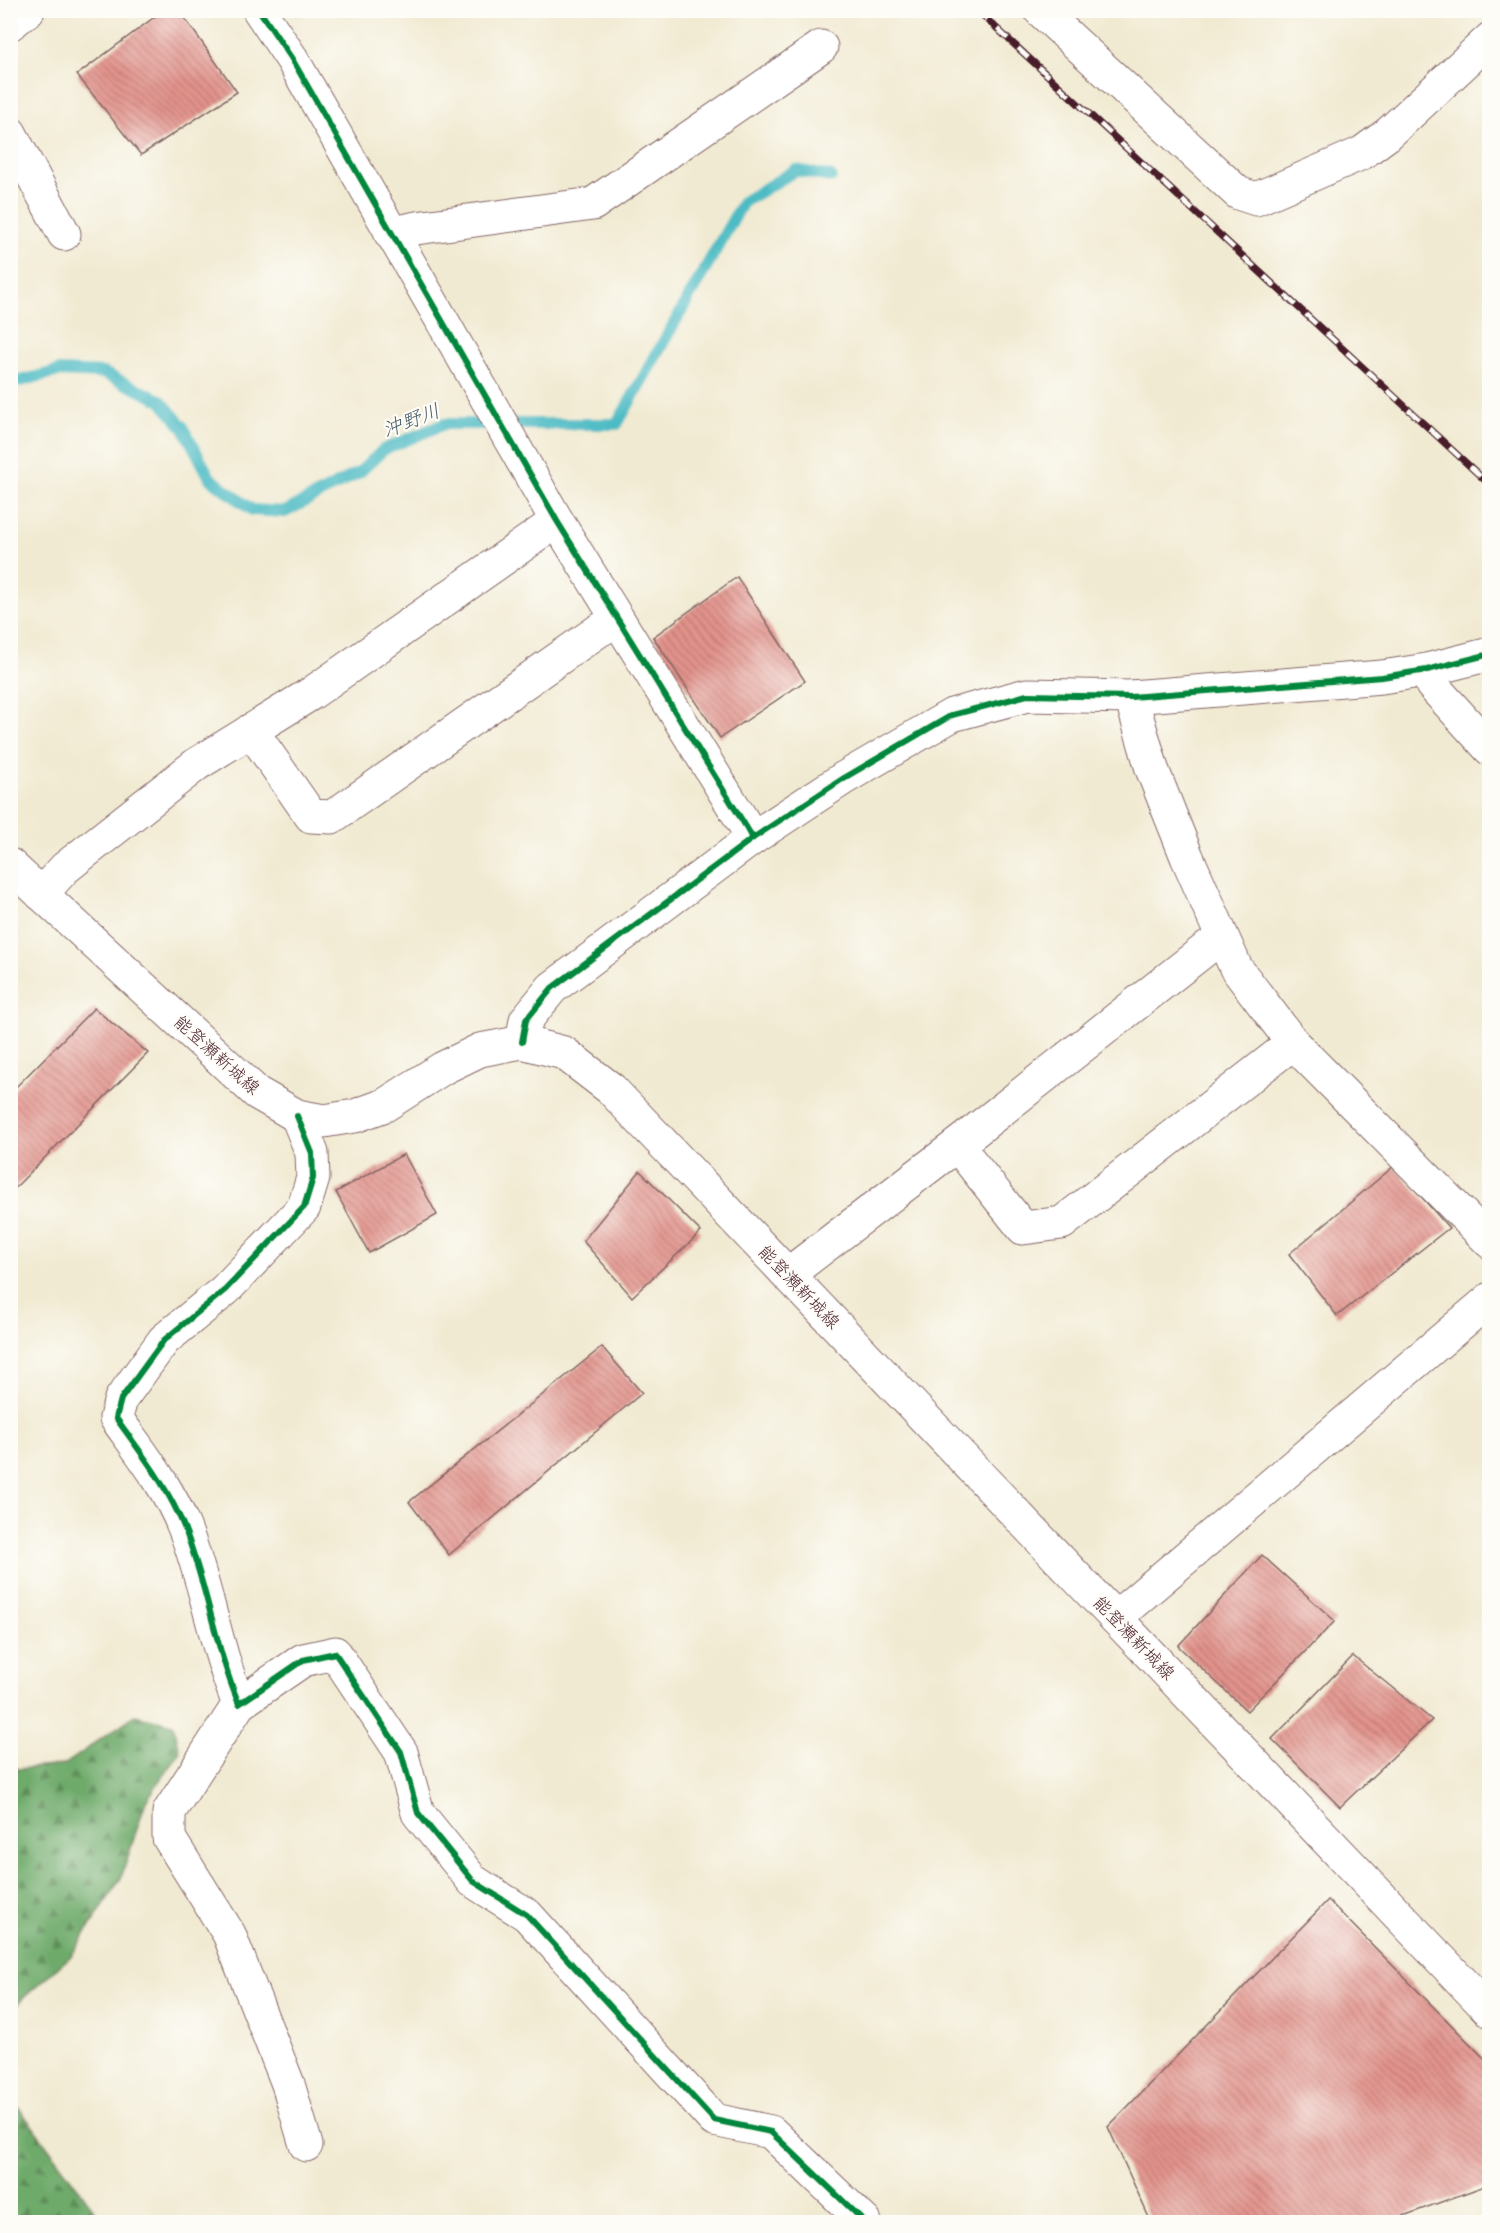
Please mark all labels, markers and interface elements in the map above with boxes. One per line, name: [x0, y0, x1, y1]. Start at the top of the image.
water label: 沖野川: [379, 399, 445, 447]
street label: 能登瀬新城線: [167, 1011, 264, 1102]
street label: 能登瀬新城線: [751, 1241, 844, 1336]
street label: 能登瀬新城線: [1086, 1592, 1179, 1687]

